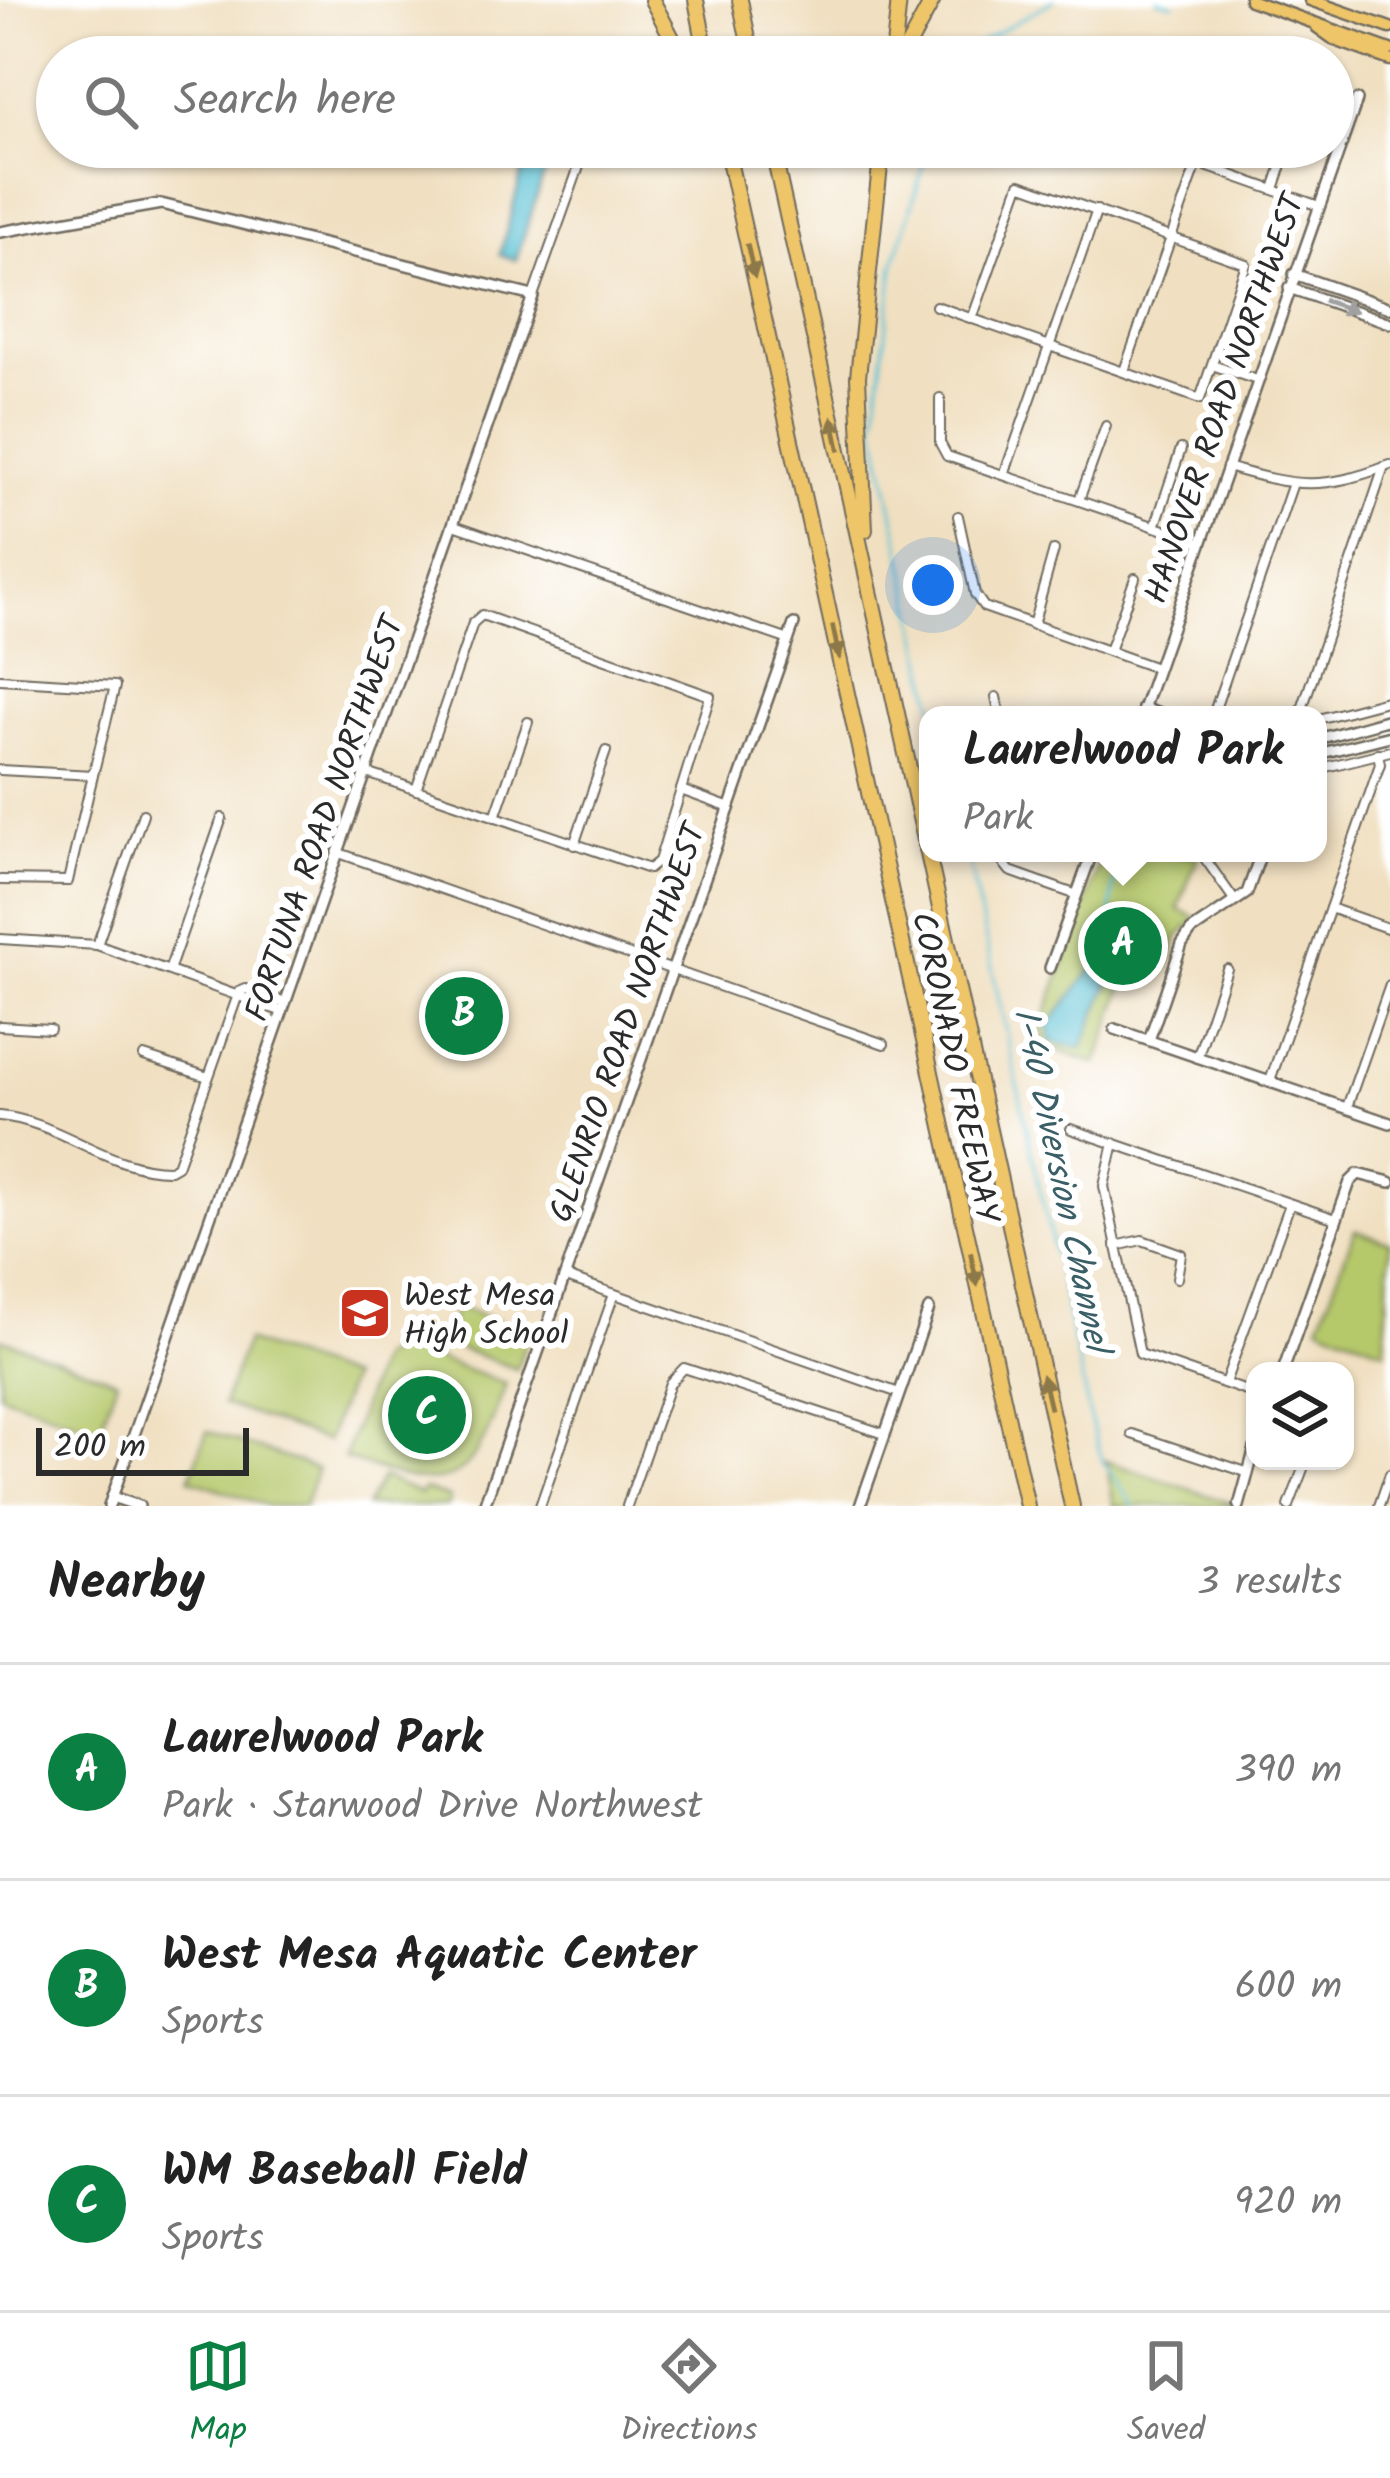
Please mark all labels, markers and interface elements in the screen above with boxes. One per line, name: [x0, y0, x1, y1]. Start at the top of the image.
search box: [36, 36, 1354, 168]
text: Search here: [174, 66, 396, 138]
icon: search: [78, 69, 144, 135]
street label: HANOVER ROAD NORTHWEST: [1131, 185, 1322, 611]
one-way arrow: [742, 243, 761, 280]
one-way arrow: [1322, 298, 1358, 316]
one-way arrow: [825, 415, 844, 453]
your location: [903, 555, 963, 615]
street label: FORTUNA ROAD NORTHWEST: [232, 607, 421, 1029]
one-way arrow: [827, 624, 846, 661]
popup: [919, 706, 1327, 862]
text: Laurelwood Park: [963, 717, 1283, 789]
text: Park: [963, 789, 1034, 851]
street label: GLENRIO ROAD NORTHWEST: [536, 814, 723, 1230]
pin: A: [1084, 901, 1162, 991]
street label: CORONADO FREEWAY: [895, 907, 1013, 1230]
pin: B: [425, 971, 503, 1061]
water label: I-40 Diversion Channel: [995, 1003, 1125, 1363]
one-way arrow: [966, 1250, 985, 1288]
place label: West Mesa High School: [404, 1271, 568, 1362]
school or university icon: West Mesa High School: [337, 1285, 393, 1341]
map controls: [1246, 1362, 1354, 1470]
button: layers: [1246, 1362, 1354, 1470]
pin: C: [388, 1370, 466, 1460]
one-way arrow: [1036, 1372, 1055, 1410]
scale bar: [36, 1422, 249, 1475]
text: 200 m: [54, 1422, 146, 1475]
text: Nearby: [48, 1544, 205, 1625]
text: 3 results: [1197, 1553, 1342, 1615]
text: Laurelwood Park: [162, 1705, 482, 1777]
text: A: [75, 1741, 99, 1803]
text: 390 m: [1235, 1741, 1342, 1803]
text: Park · Starwood Drive Northwest: [162, 1777, 702, 1839]
text: West Mesa Aquatic Center: [162, 1921, 696, 1993]
text: B: [75, 1957, 99, 2019]
text: 600 m: [1235, 1957, 1342, 2019]
text: Sports: [162, 1993, 264, 2055]
text: WM Baseball Field: [162, 2137, 527, 2209]
text: C: [75, 2173, 99, 2235]
text: 920 m: [1234, 2173, 1342, 2235]
text: Sports: [162, 2209, 264, 2271]
tab: Map: [185, 2333, 251, 2458]
tab: Directions: [620, 2333, 757, 2458]
tab: Saved: [1127, 2333, 1205, 2458]

